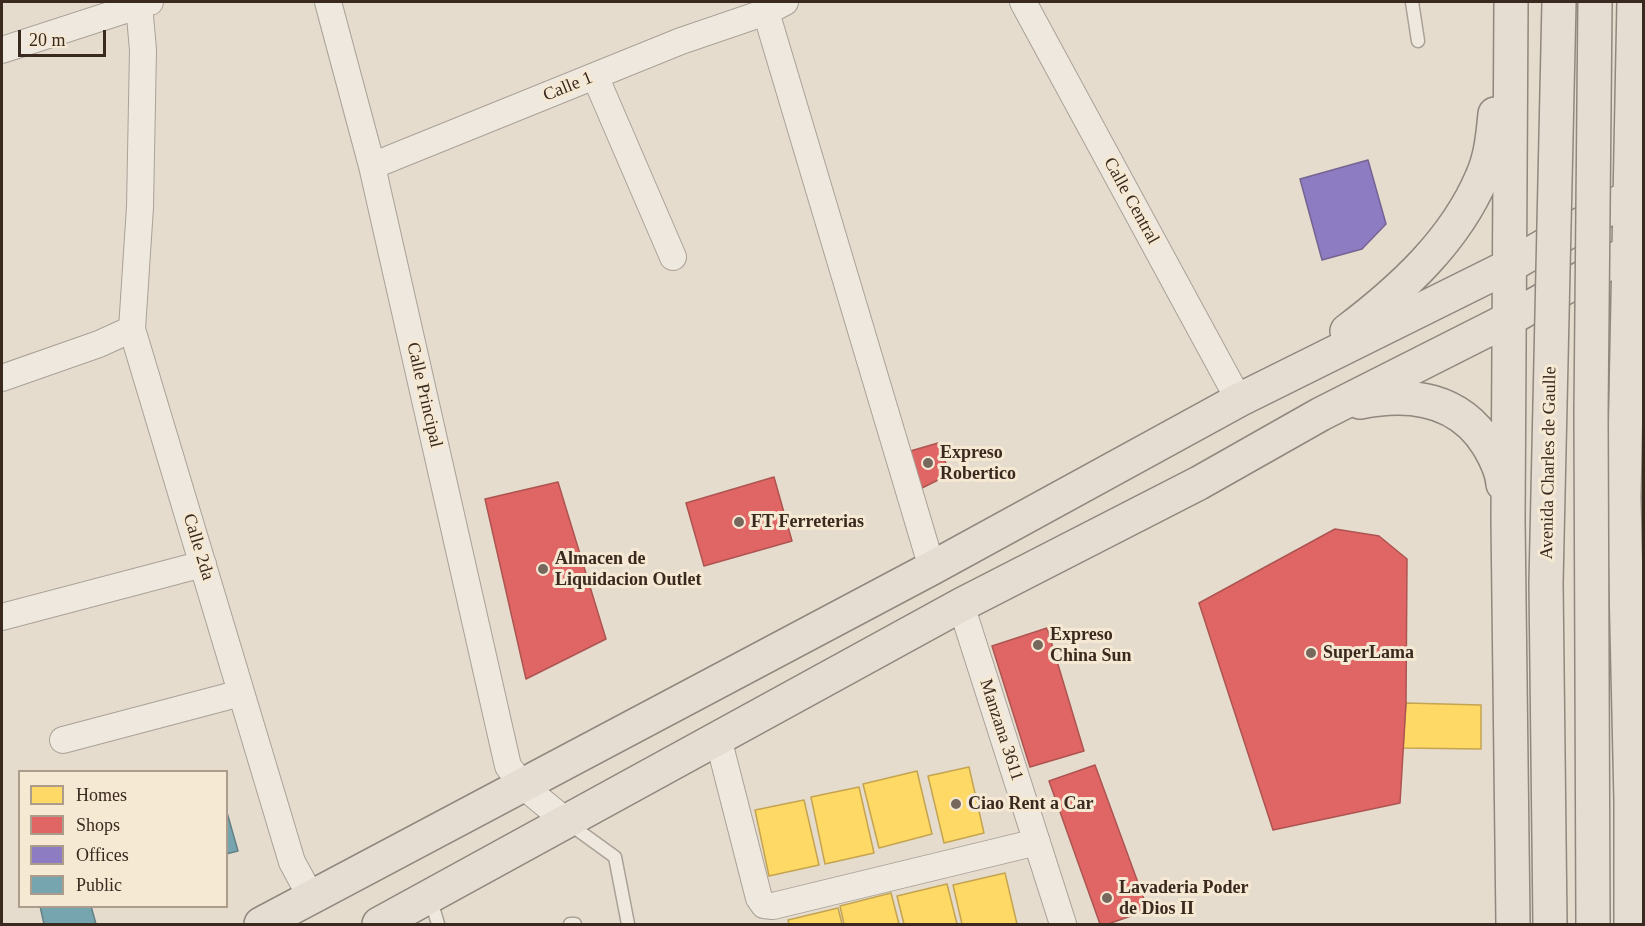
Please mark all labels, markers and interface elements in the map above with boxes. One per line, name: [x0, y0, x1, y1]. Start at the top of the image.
scale bar: [21, 18, 110, 56]
text: 20 m: [29, 30, 66, 50]
street label: Calle 1: [540, 67, 596, 107]
street label: Calle Central: [1098, 154, 1164, 248]
street label: Calle Principal: [401, 340, 447, 450]
street label: Avenida Charles de Gaulle: [1537, 366, 1561, 560]
place label: Expreso Robertico: [940, 442, 1016, 484]
marker: Expreso Robertico: [921, 456, 935, 470]
street label: Calle 2da: [178, 511, 218, 583]
place label: FT Ferreterias: [751, 511, 864, 533]
marker: FT Ferreterias: [732, 515, 746, 529]
place label: Almacen de Liquidacion Outlet: [555, 548, 702, 590]
marker: Almacen de Liquidacion Outlet: [536, 562, 550, 576]
place label: Expreso China Sun: [1050, 624, 1132, 666]
marker: Expreso China Sun: [1031, 638, 1045, 652]
place label: SuperLama: [1323, 642, 1414, 664]
marker: SuperLama: [1304, 646, 1318, 660]
street label: Manzana 3611: [974, 676, 1028, 784]
legend: [18, 770, 228, 908]
text: Homes: [76, 785, 127, 805]
place label: Ciao Rent a Car: [968, 793, 1093, 815]
marker: Ciao Rent a Car: [949, 797, 963, 811]
text: Shops: [76, 815, 120, 835]
text: Offices: [76, 845, 129, 865]
text: Public: [76, 875, 122, 895]
place label: Lavaderia Poder de Dios II: [1119, 877, 1248, 920]
marker: Lavaderia Poder de Dios II: [1100, 891, 1114, 905]

